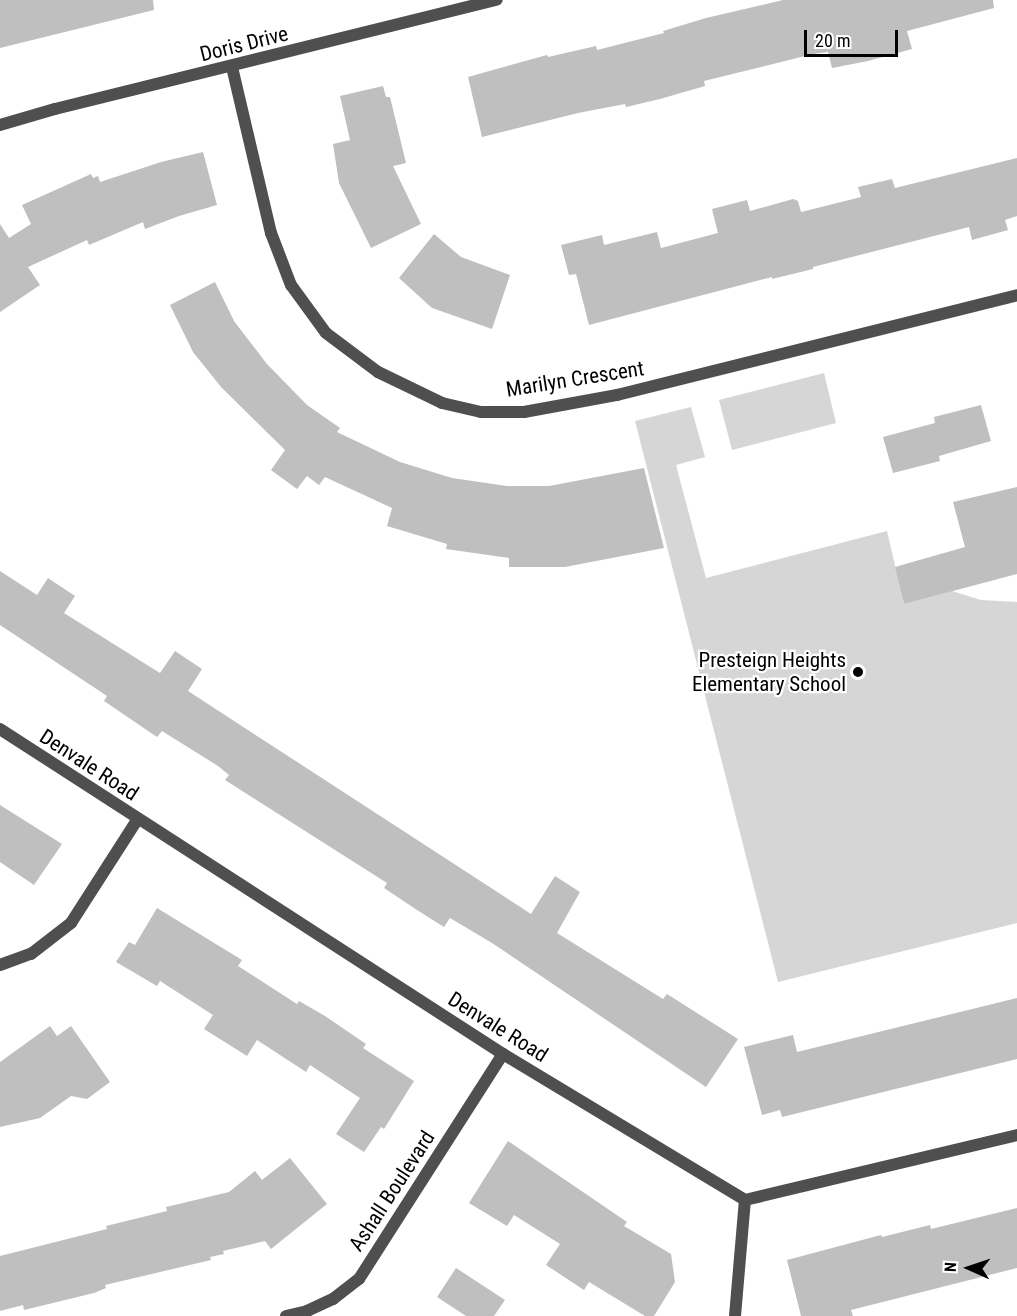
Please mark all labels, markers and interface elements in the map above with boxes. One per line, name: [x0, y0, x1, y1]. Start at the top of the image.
scale bar: [807, 18, 902, 56]
street label: Doris Drive: [197, 21, 291, 67]
text: 20 m: [815, 30, 850, 51]
street label: Marilyn Crescent: [504, 356, 646, 402]
place label: Presteign Heights Elementary School: [692, 647, 846, 697]
marker: Presteign Heights Elementary School: [851, 665, 865, 679]
street label: Denvale Road: [35, 724, 143, 806]
street label: Denvale Road: [444, 986, 552, 1068]
street label: Ashall Boulevard: [344, 1126, 440, 1256]
north arrow: [939, 1238, 999, 1298]
text: N: [941, 1262, 960, 1272]

